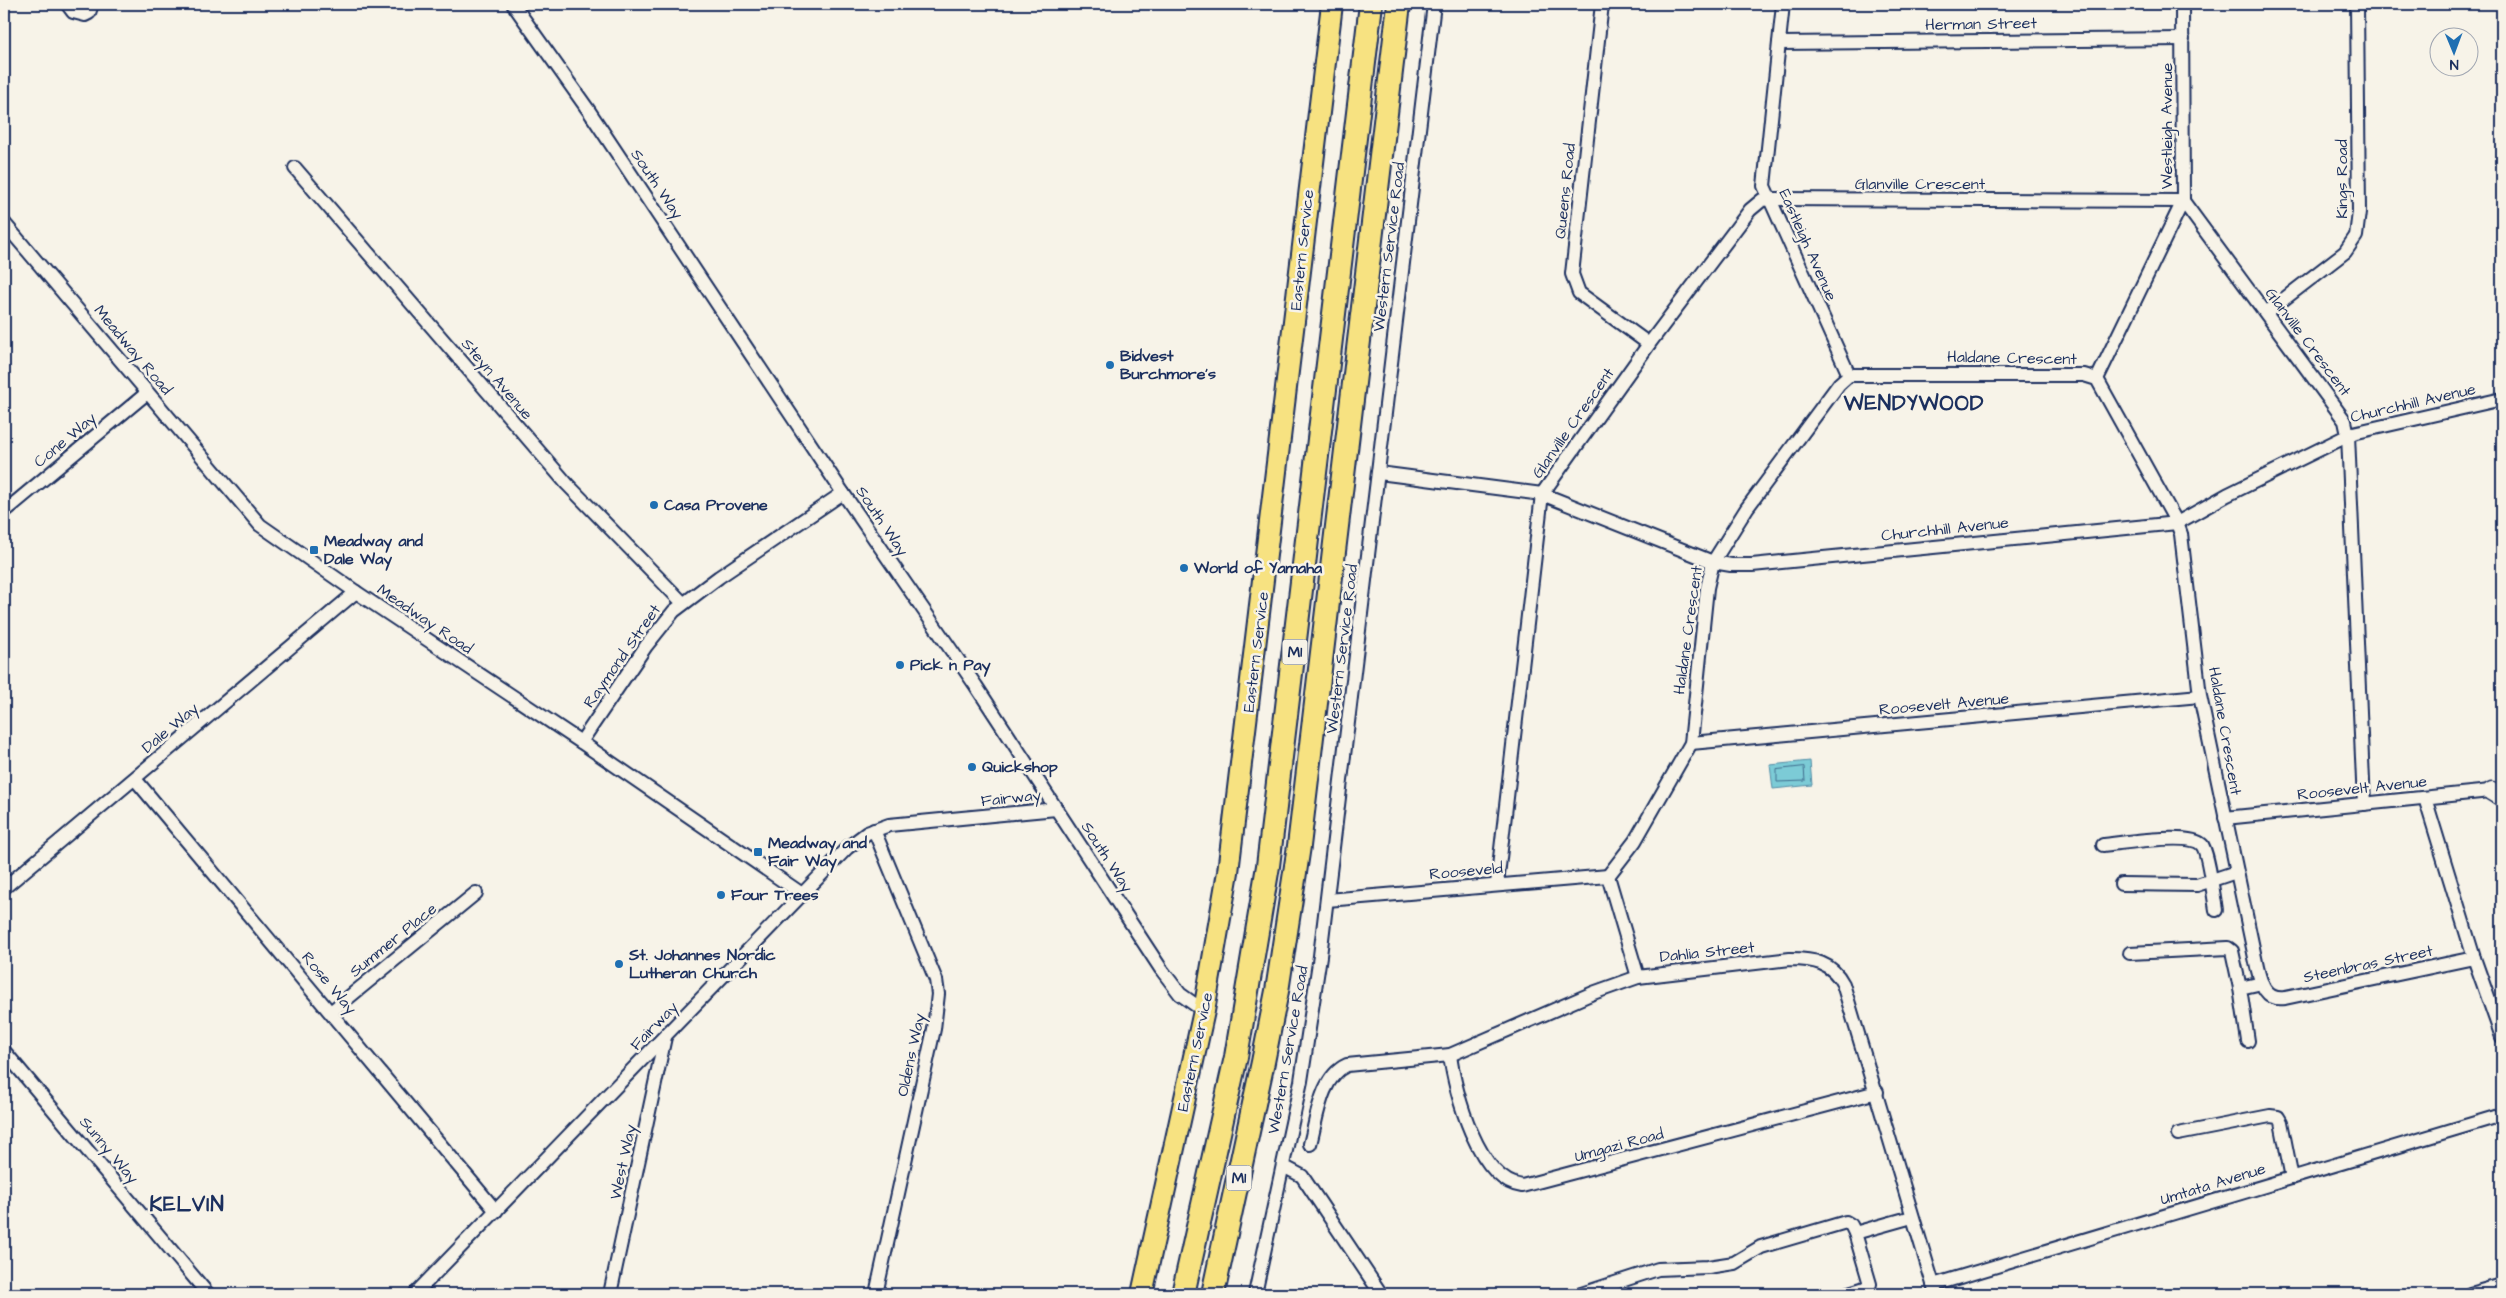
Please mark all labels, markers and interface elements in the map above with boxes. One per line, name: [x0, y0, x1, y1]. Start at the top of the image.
street label: Herman Street: [1925, 12, 2037, 36]
north arrow: [2428, 28, 2478, 78]
text: N: [2449, 54, 2459, 74]
street label: Westleigh Avenue: [2156, 62, 2179, 189]
street label: Kings Road: [2331, 139, 2354, 219]
street label: Queens Road: [1549, 142, 1581, 240]
street label: South Way: [625, 145, 689, 224]
street label: Western Service Road: [1368, 161, 1410, 333]
street label: Glanville Crescent: [1855, 173, 1986, 195]
street label: Eastleigh Avenue: [1773, 186, 1843, 305]
street label: Eastern Service: [1285, 188, 1319, 311]
street label: Glanville Crescent: [2260, 283, 2356, 401]
street label: Meadway Road: [88, 300, 177, 400]
street label: Steyn Avenue: [455, 333, 538, 426]
place label: Bidvest Burchmore's: [1120, 345, 1216, 385]
street label: Haldane Crescent: [1947, 346, 2078, 370]
marker: Bidvest Burchmore's: [1104, 359, 1116, 371]
street label: Glanville Crescent: [1527, 363, 1620, 483]
street label: Churchhill Avenue: [2348, 378, 2478, 428]
district label: WENDYWOOD: [1843, 389, 1984, 418]
street label: Cone Way: [29, 407, 102, 473]
street label: South Way: [850, 482, 914, 561]
place label: Casa Provene: [664, 494, 768, 516]
marker: Casa Provene: [648, 499, 660, 511]
street label: Churchhill Avenue: [1880, 511, 2010, 547]
place label: Meadway and Dale Way: [324, 530, 424, 571]
marker: Meadway and Dale Way: [308, 544, 320, 556]
place label: World of Yamaha: [1193, 557, 1323, 579]
marker: World of Yamaha: [1178, 562, 1190, 574]
street label: Western Service Road: [1321, 563, 1363, 735]
street label: Haldane Crescent: [1668, 564, 1708, 696]
street label: Meadway Road: [372, 579, 477, 660]
street label: Eastern Service: [1238, 590, 1274, 714]
street label: Raymond Street: [578, 599, 667, 713]
road number: M1: [1282, 640, 1308, 664]
place label: Pick n Pay: [910, 654, 991, 677]
marker: Pick n Pay: [894, 659, 906, 671]
street label: Haldane Crescent: [2203, 665, 2247, 797]
street label: Roosevelt Avenue: [1878, 687, 2010, 721]
street label: Dale Way: [137, 698, 204, 759]
place label: Quickshop: [982, 756, 1058, 778]
marker: Quickshop: [966, 761, 978, 773]
street label: Roosevelt Avenue: [2296, 770, 2428, 806]
street label: Fairway: [980, 784, 1042, 813]
street label: South Way: [1075, 817, 1138, 897]
place label: Meadway and Fair Way: [768, 832, 868, 873]
marker: Meadway and Fair Way: [752, 846, 764, 858]
street label: Rooseveld: [1428, 857, 1504, 885]
place label: Four Trees: [731, 884, 819, 906]
marker: Four Trees: [715, 889, 727, 901]
street label: Summer Place: [345, 898, 442, 982]
street label: Dahlia Street: [1658, 936, 1756, 968]
street label: Steenbras Street: [2301, 939, 2435, 988]
place label: St. Johannes Nordic Lutheran Church: [628, 944, 777, 984]
street label: Rose Way: [296, 947, 362, 1020]
marker: St. Johannes Nordic Lutheran Church: [613, 958, 625, 970]
street label: Western Service Road: [1262, 964, 1314, 1136]
street label: Eastern Service: [1172, 990, 1218, 1114]
street label: Fairway: [625, 997, 684, 1056]
street label: Oldens Way: [891, 1011, 932, 1099]
street label: Sunny Way: [74, 1112, 144, 1189]
street label: West Way: [604, 1122, 643, 1202]
street label: Umgazi Road: [1572, 1123, 1666, 1168]
street label: Umtata Avenue: [2158, 1157, 2269, 1210]
road number: M1: [1226, 1166, 1252, 1190]
district label: KELVIN: [149, 1190, 225, 1219]

